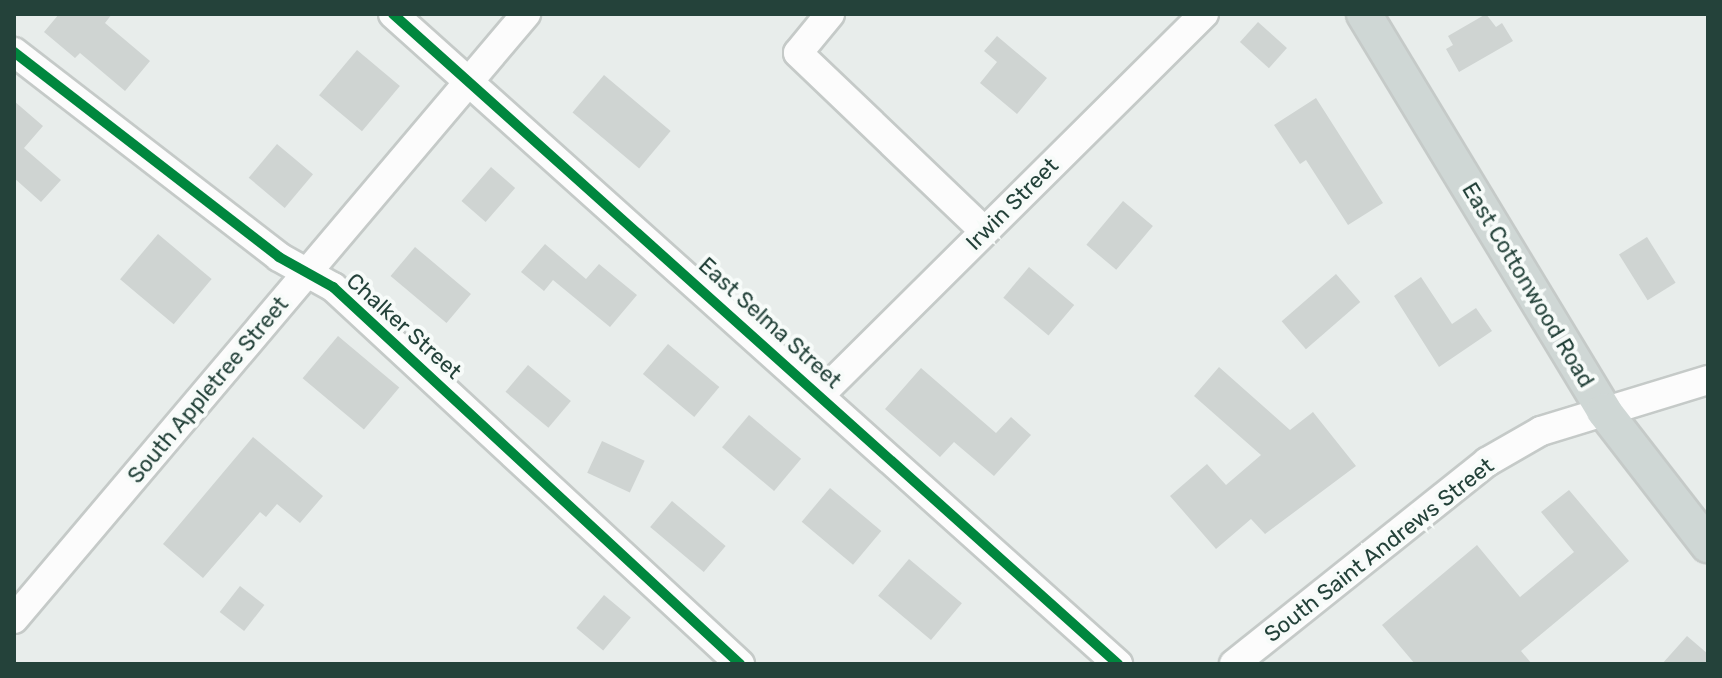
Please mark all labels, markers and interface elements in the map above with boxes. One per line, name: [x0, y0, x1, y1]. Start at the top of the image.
street label: Irwin Street: [960, 152, 1064, 256]
street label: East Cottonwood Road: [1456, 178, 1600, 392]
street label: East Selma Street: [693, 252, 847, 394]
street label: Chalker Street: [341, 267, 467, 385]
street label: South Appletree Street: [122, 291, 294, 489]
street label: South Saint Andrews Street: [1259, 452, 1499, 648]

